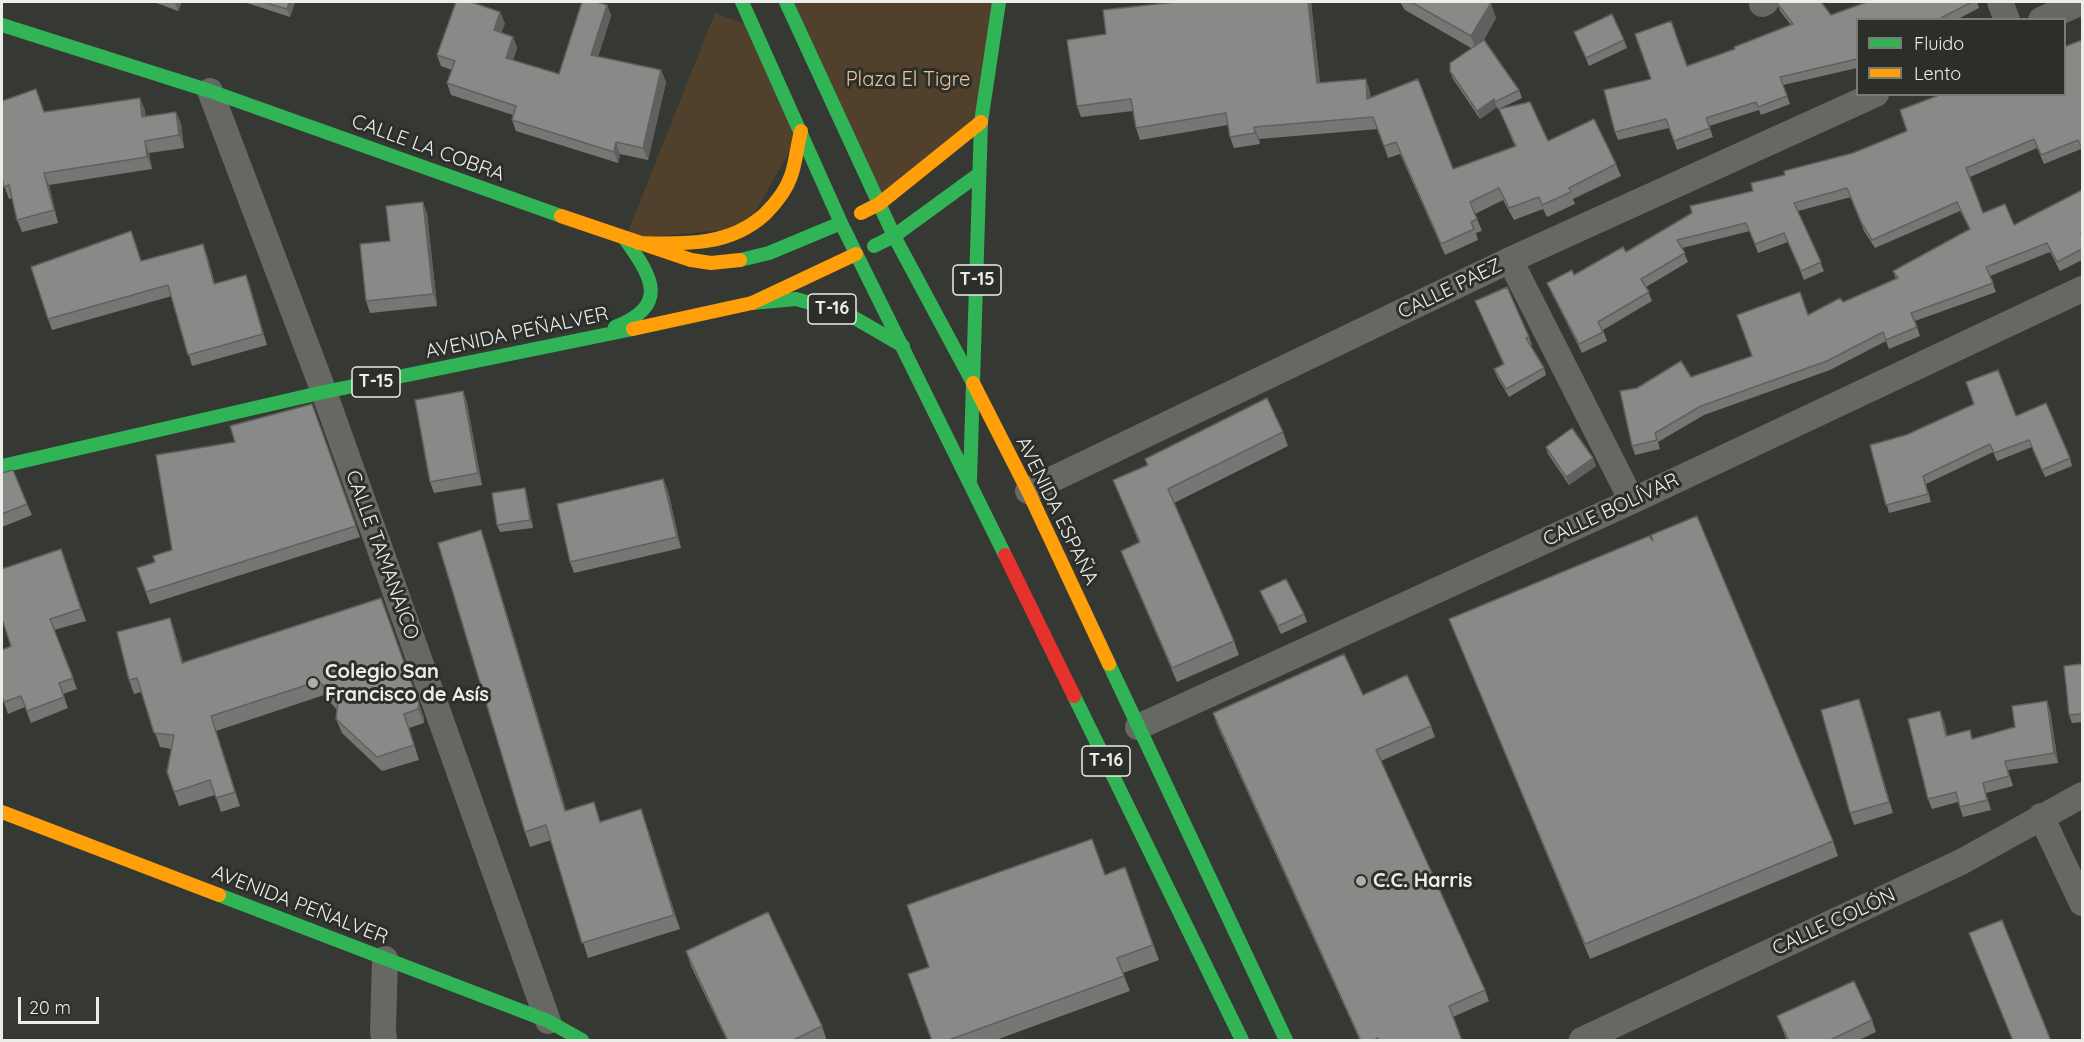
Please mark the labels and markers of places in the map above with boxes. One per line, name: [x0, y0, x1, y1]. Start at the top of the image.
place label: Colegio San Francisco de Asís: [325, 660, 489, 707]
marker: Colegio San Francisco de Asís: [306, 676, 320, 690]
place label: C.C. Harris: [1373, 869, 1472, 893]
marker: C.C. Harris: [1354, 874, 1368, 888]

